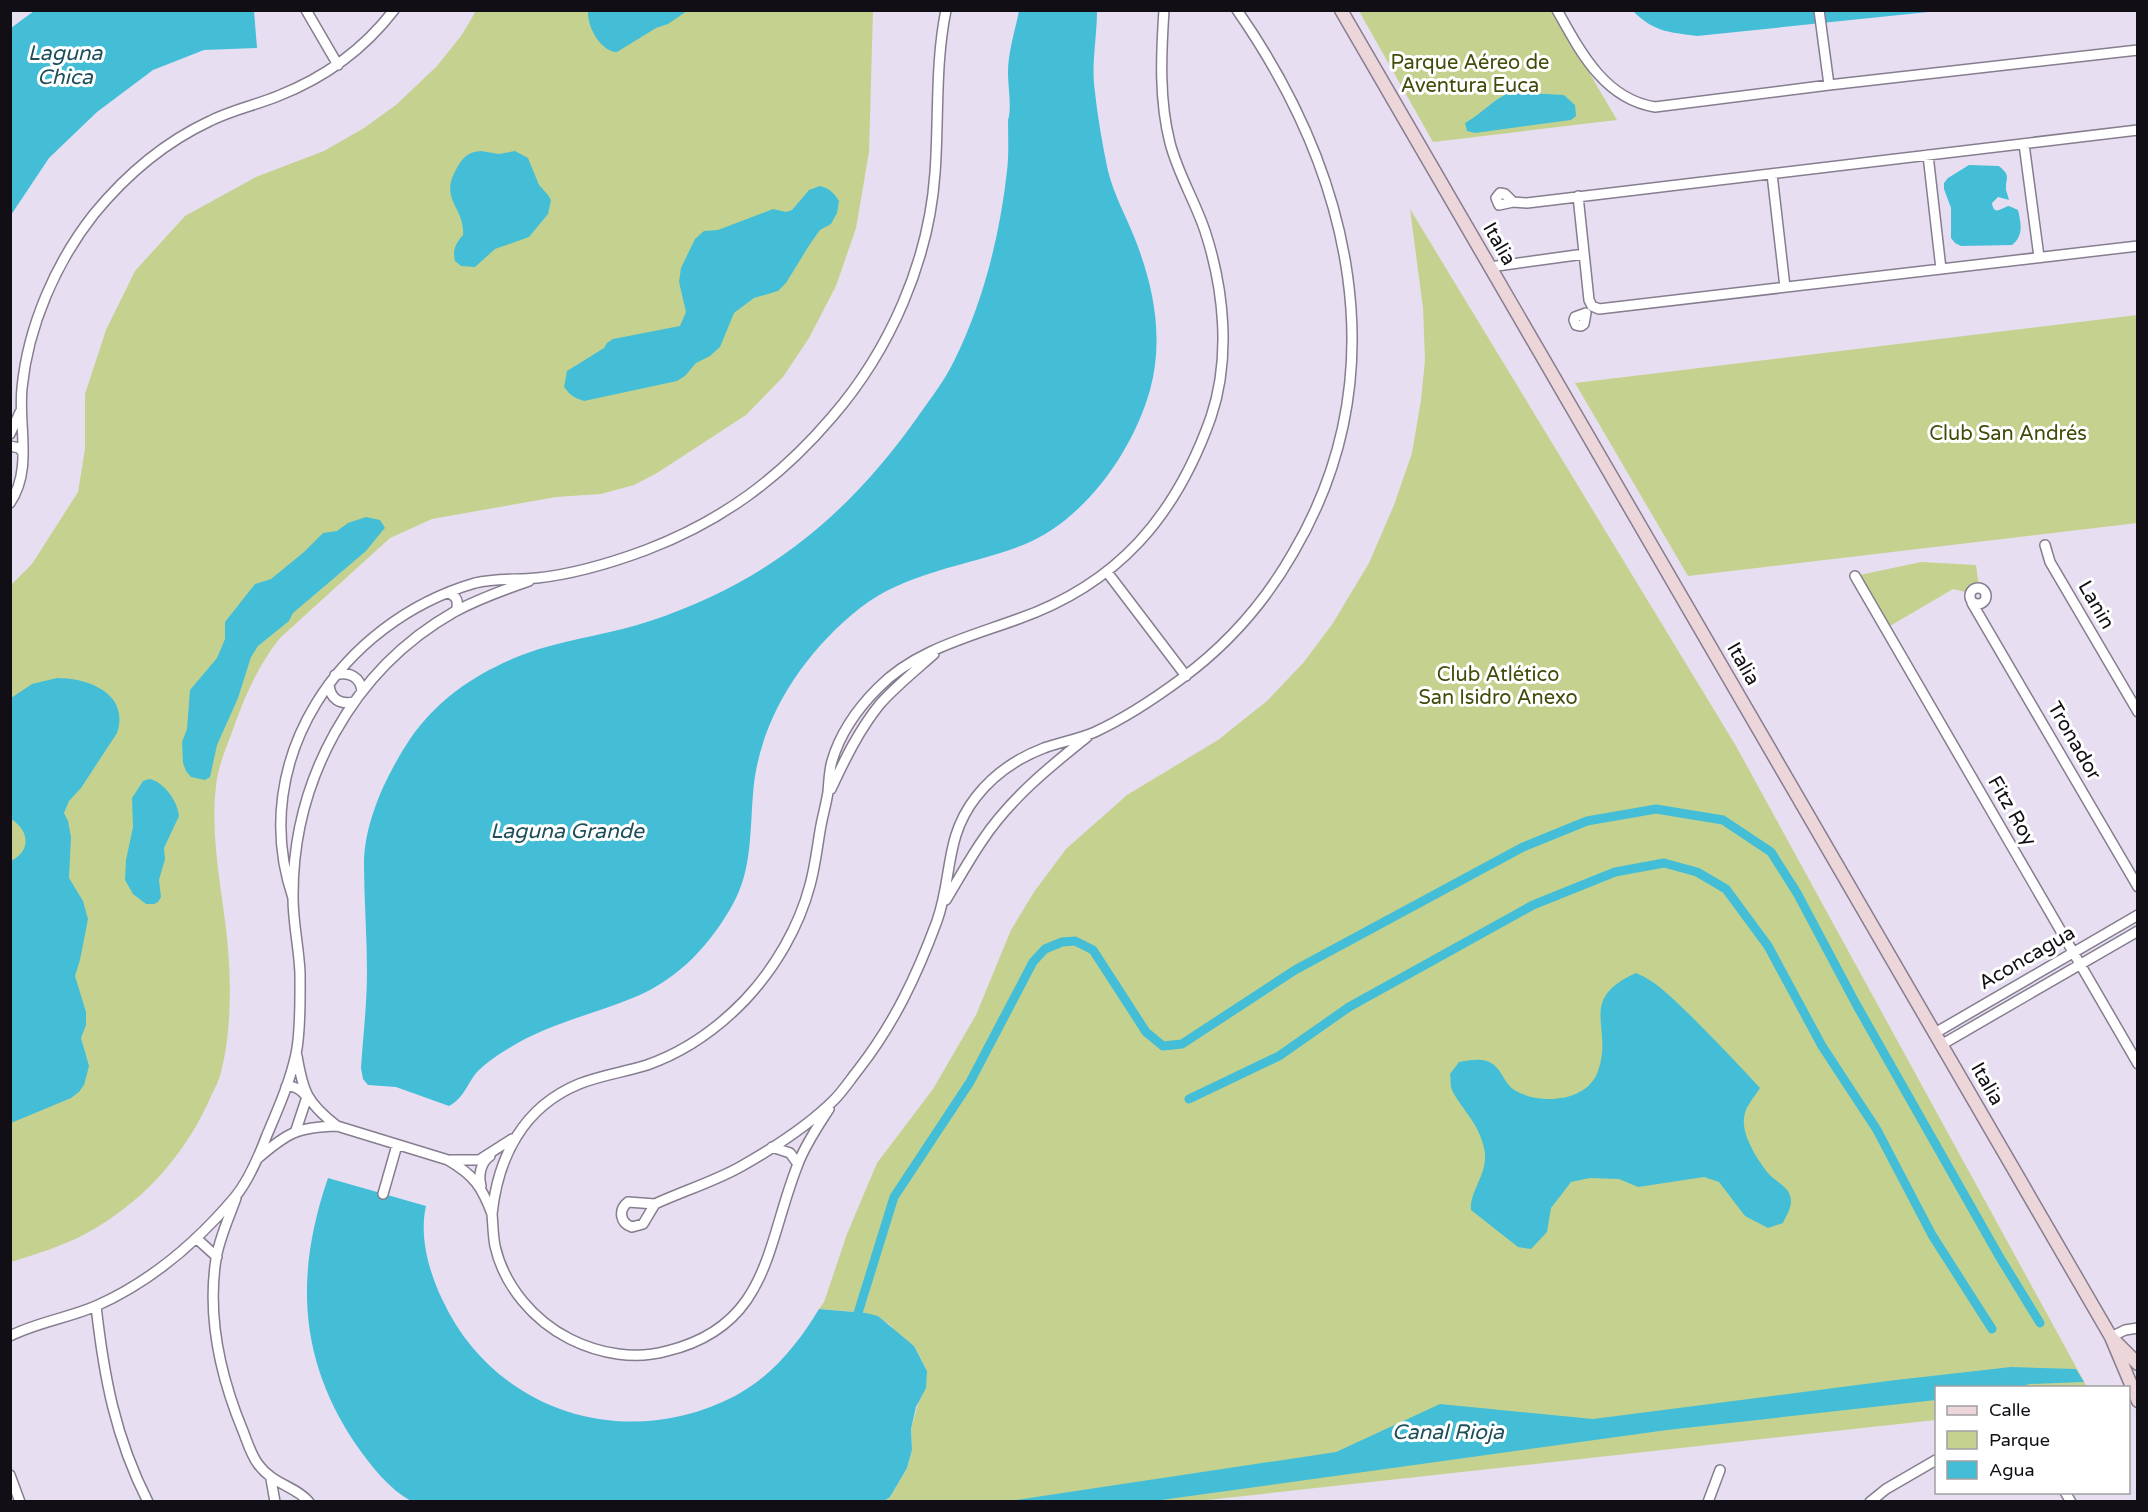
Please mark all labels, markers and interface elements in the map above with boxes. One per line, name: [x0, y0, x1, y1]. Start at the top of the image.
water label: Laguna Chica: [28, 41, 103, 90]
park label: Parque Aéreo de Aventura Euca: [1391, 51, 1549, 98]
street label: Italia: [1477, 218, 1521, 270]
park label: Club San Andrés: [1929, 422, 2087, 446]
street label: Lanin: [2073, 576, 2119, 634]
street label: Italia: [1721, 638, 1765, 690]
park label: Club Atlético San Isidro Anexo: [1418, 663, 1578, 710]
street label: Tronador: [2042, 698, 2106, 785]
street label: Fitz Roy: [1982, 772, 2042, 850]
water label: Laguna Grande: [490, 819, 645, 844]
street label: Aconcagua: [1974, 921, 2080, 995]
street label: Italia: [1965, 1058, 2009, 1110]
legend: [1935, 1386, 2130, 1494]
text: Calle: [1989, 1399, 2031, 1421]
water label: Canal Rioja: [1392, 1420, 1505, 1445]
text: Parque: [1989, 1429, 2050, 1451]
text: Agua: [1989, 1459, 2035, 1481]

